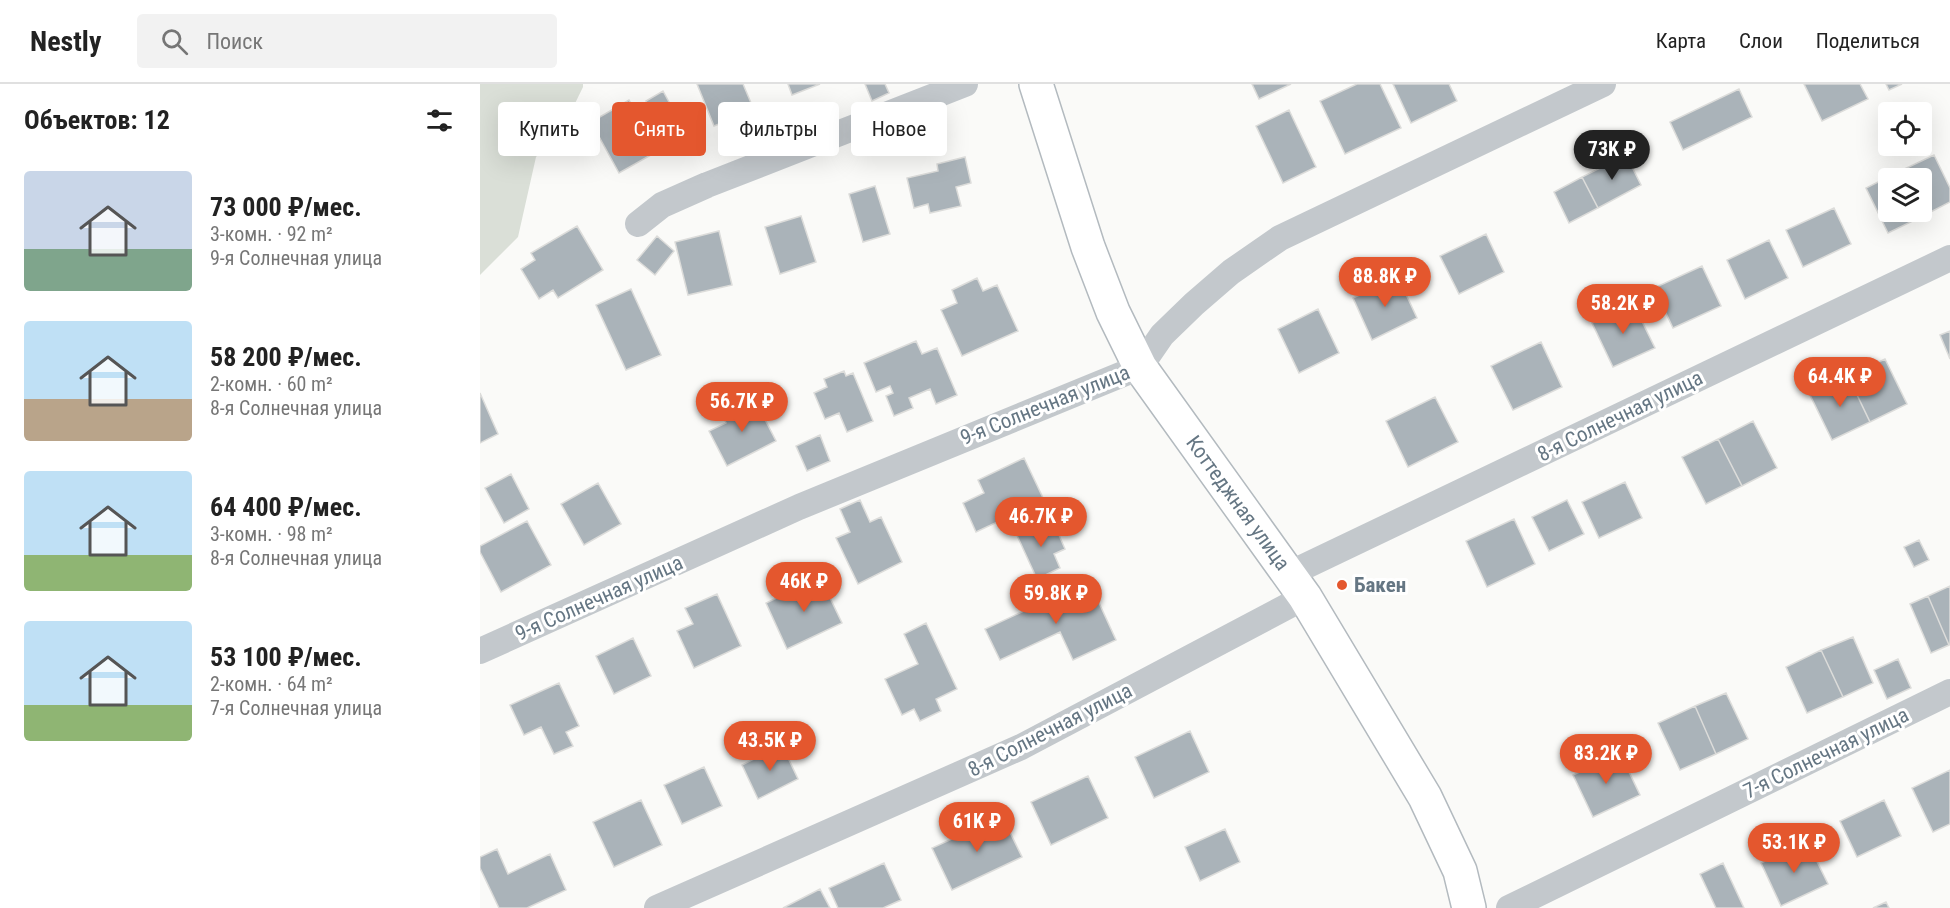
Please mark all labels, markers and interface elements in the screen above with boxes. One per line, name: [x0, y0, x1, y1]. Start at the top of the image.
search box: [137, 14, 557, 68]
text: Nestly: [30, 25, 101, 58]
icon: search: [158, 25, 191, 58]
text: Поиск: [206, 29, 263, 54]
text: Карта: [1656, 29, 1706, 53]
text: Слои: [1739, 29, 1783, 53]
text: Поделиться: [1816, 29, 1920, 53]
chip: Купить: [498, 102, 600, 156]
chip: Снять: [612, 102, 706, 156]
chip: Фильтры: [718, 102, 839, 156]
chip: Новое: [851, 102, 947, 156]
map controls: [1878, 102, 1932, 222]
button: locate: [1878, 102, 1932, 156]
icon: filters: [423, 104, 456, 137]
text: Объектов: 12: [24, 105, 170, 135]
pin: 73K ₽: [1570, 130, 1654, 181]
text: 73K ₽: [1588, 137, 1636, 161]
button: layers: [1878, 168, 1932, 222]
text: 73 000 ₽/мес.: [210, 192, 362, 222]
icon: home: [72, 195, 144, 267]
text: 3-комн. · 92 m²: [210, 222, 333, 246]
text: 9-я Солнечная улица: [210, 246, 382, 270]
pin: 88.8K ₽: [1330, 257, 1440, 308]
text: 88.8K ₽: [1353, 264, 1417, 288]
pin: 58.2K ₽: [1568, 284, 1678, 335]
text: 58.2K ₽: [1591, 291, 1655, 315]
text: 58 200 ₽/мес.: [210, 342, 362, 372]
icon: home: [72, 345, 144, 417]
pin: 64.4K ₽: [1785, 357, 1895, 408]
street label: 9-я Солнечная улица: [957, 360, 1133, 450]
text: 64.4K ₽: [1808, 364, 1872, 388]
street label: 8-я Солнечная улица: [1534, 366, 1706, 466]
text: 2-комн. · 60 m²: [210, 372, 333, 396]
pin: 56.7K ₽: [687, 382, 797, 433]
text: 56.7K ₽: [710, 389, 774, 413]
text: 8-я Солнечная улица: [210, 396, 382, 420]
street label: Коттеджная улица: [1181, 431, 1295, 575]
text: 64 400 ₽/мес.: [210, 492, 362, 522]
icon: home: [72, 495, 144, 567]
pin: 46.7K ₽: [986, 497, 1096, 548]
text: 46.7K ₽: [1009, 504, 1073, 528]
text: 3-комн. · 98 m²: [210, 522, 333, 546]
text: 8-я Солнечная улица: [210, 546, 382, 570]
street label: 9-я Солнечная улица: [512, 550, 686, 646]
pin: 46K ₽: [762, 562, 846, 613]
text: 46K ₽: [780, 569, 828, 593]
place label: Бакен: [1354, 573, 1406, 597]
pin: 59.8K ₽: [1001, 574, 1111, 625]
marker: Бакен: [1335, 578, 1349, 592]
text: 59.8K ₽: [1024, 581, 1088, 605]
text: 53 100 ₽/мес.: [210, 642, 362, 672]
icon: home: [72, 645, 144, 717]
text: 2-комн. · 64 m²: [210, 672, 333, 696]
street label: 8-я Солнечная улица: [964, 678, 1136, 782]
text: 7-я Солнечная улица: [210, 696, 382, 720]
street label: 7-я Солнечная улица: [1740, 703, 1912, 803]
pin: 43.5K ₽: [715, 721, 825, 772]
text: 43.5K ₽: [738, 728, 802, 752]
pin: 83.2K ₽: [1551, 734, 1661, 785]
text: 83.2K ₽: [1574, 741, 1638, 765]
pin: 61K ₽: [935, 802, 1019, 853]
text: 61K ₽: [953, 809, 1001, 833]
pin: 53.1K ₽: [1739, 823, 1849, 874]
text: 53.1K ₽: [1762, 830, 1826, 854]

